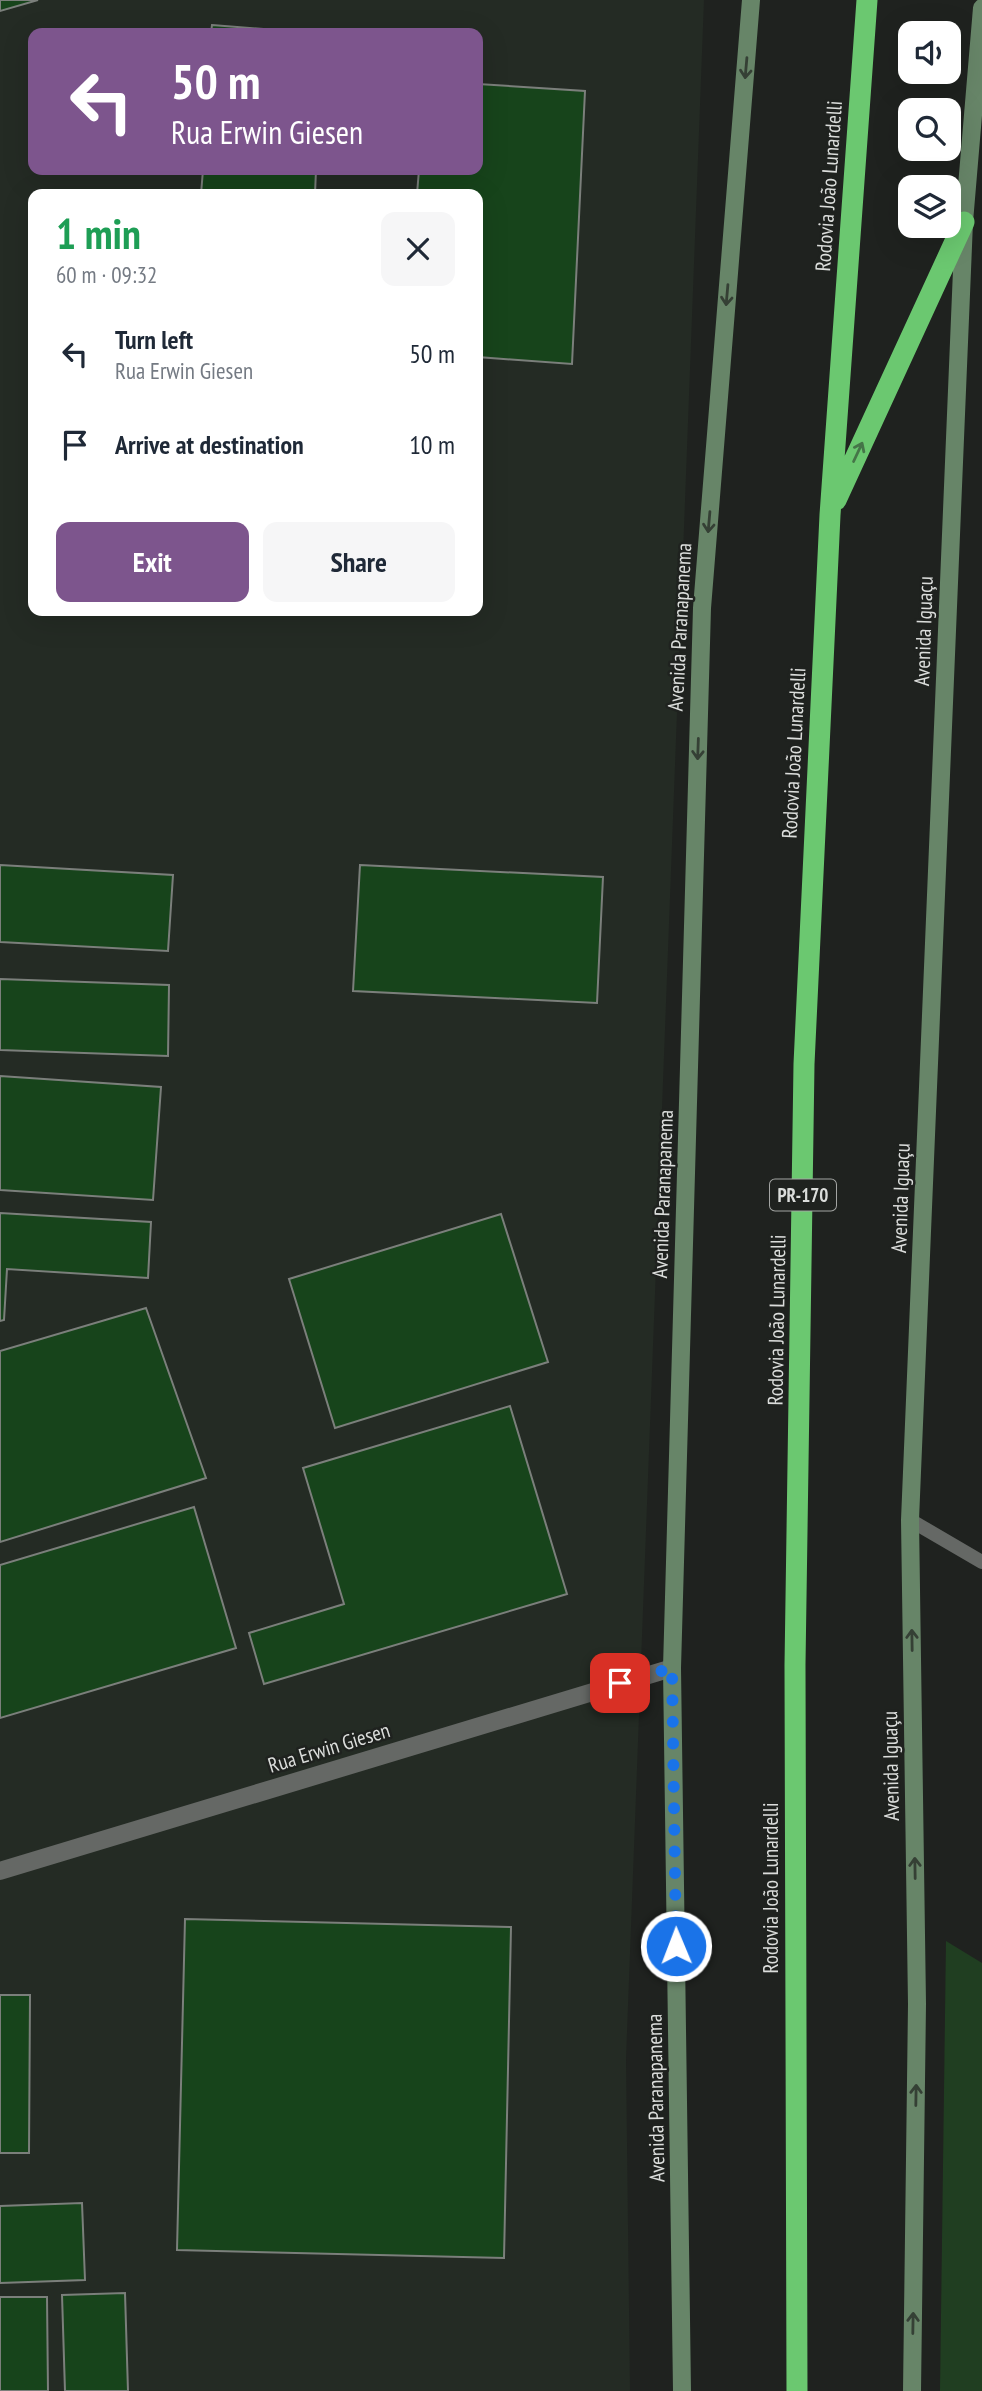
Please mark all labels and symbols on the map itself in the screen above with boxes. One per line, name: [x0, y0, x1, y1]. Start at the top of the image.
one-way arrow: [739, 56, 752, 79]
street label: Rodovia João Lunardelli: [809, 100, 848, 272]
one-way arrow: [720, 283, 733, 306]
one-way arrow: [852, 442, 865, 464]
one-way arrow: [702, 510, 715, 532]
street label: Avenida Paranapanema: [662, 542, 697, 712]
street label: Avenida Iguaçu: [908, 576, 939, 686]
street label: Rodovia João Lunardelli: [776, 667, 811, 839]
one-way arrow: [691, 737, 704, 760]
street label: Avenida Paranapanema: [646, 1109, 679, 1279]
street label: Avenida Iguaçu: [885, 1143, 916, 1253]
road number: PR-170: [770, 1180, 836, 1210]
street label: Rodovia João Lunardelli: [762, 1234, 791, 1406]
one-way arrow: [905, 1629, 919, 1652]
pin: [590, 1653, 650, 1713]
street label: Avenida Iguaçu: [876, 1711, 905, 1821]
street label: Rua Erwin Giesen: [265, 1716, 393, 1779]
street label: Rodovia João Lunardelli: [757, 1803, 784, 1973]
one-way arrow: [908, 1857, 922, 1880]
position arrow: [639, 1909, 713, 1983]
street label: Avenida Paranapanema: [641, 2014, 670, 2182]
one-way arrow: [909, 2084, 922, 2107]
one-way arrow: [906, 2312, 920, 2335]

